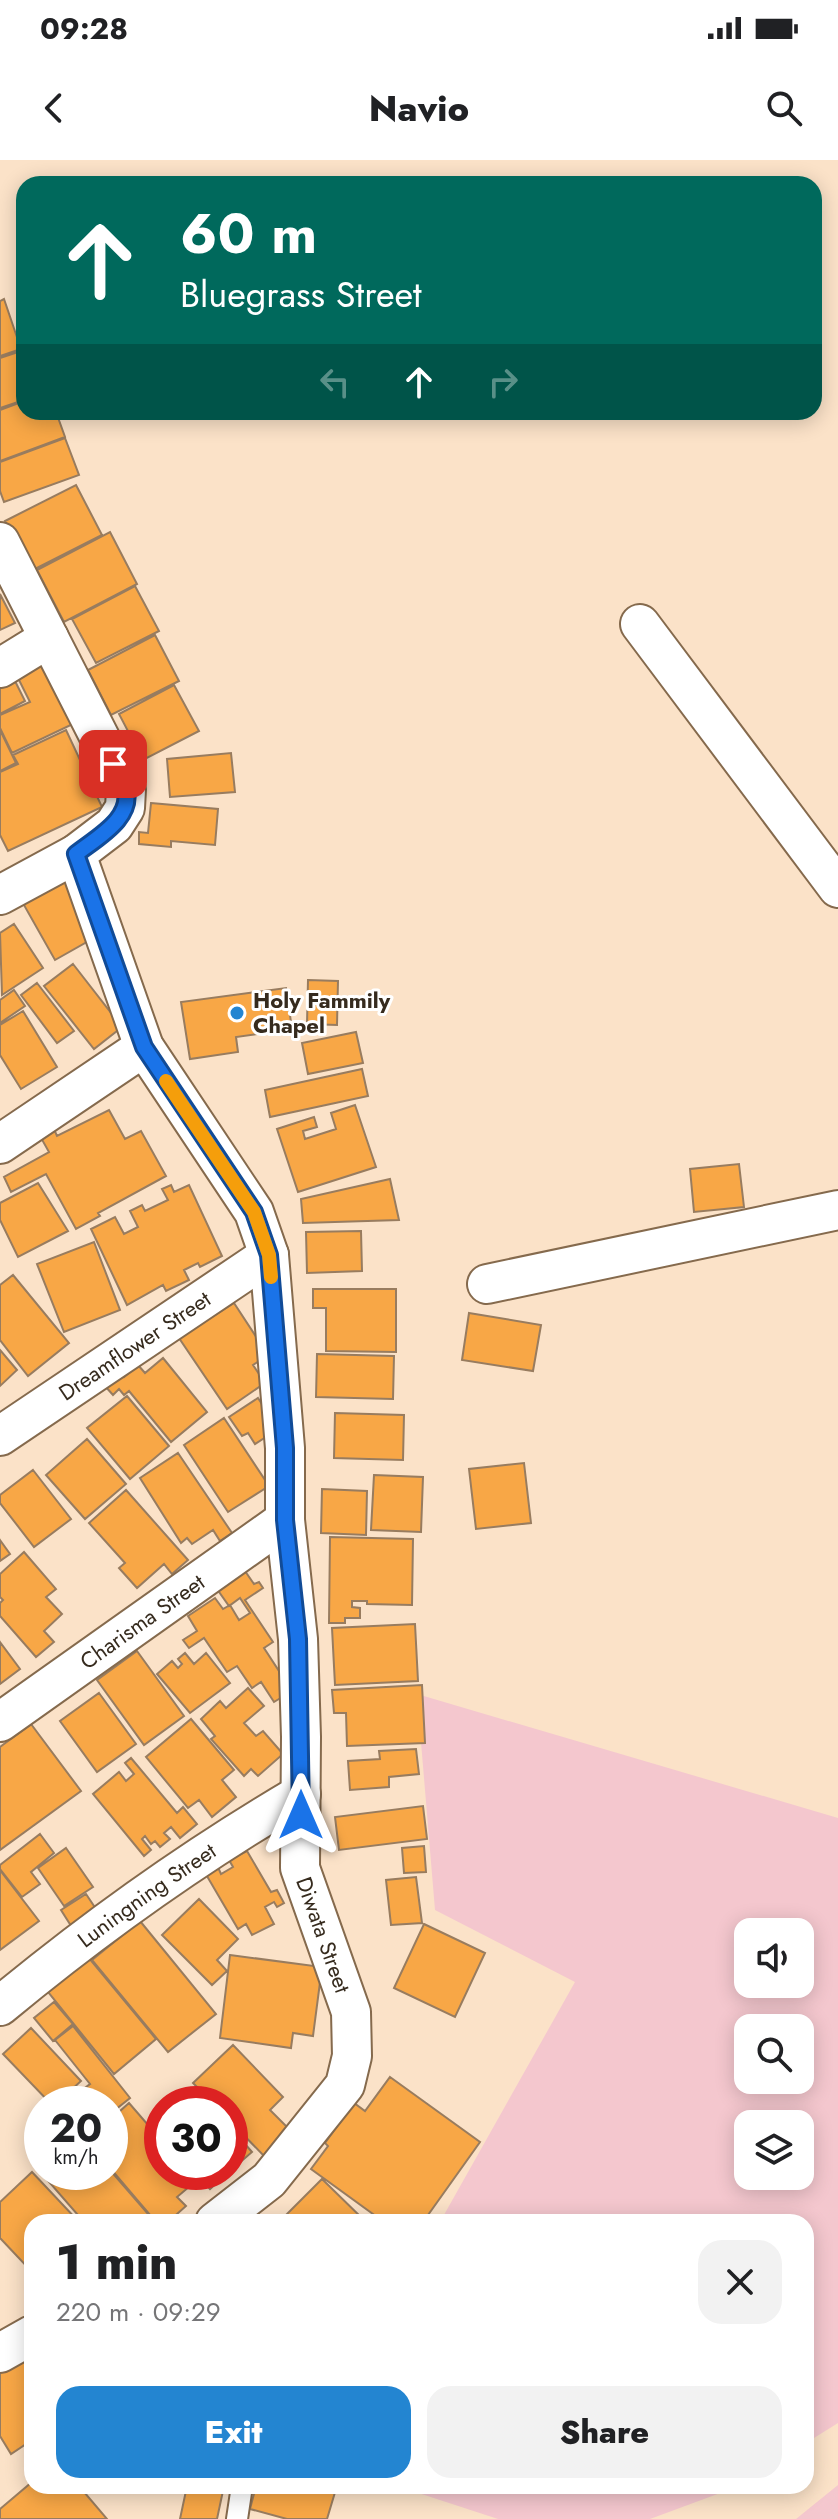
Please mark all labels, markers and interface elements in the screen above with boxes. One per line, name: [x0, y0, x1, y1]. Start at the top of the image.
text: 09:28: [40, 7, 128, 50]
text: Navio: [369, 82, 469, 134]
icon: back: [32, 86, 76, 130]
icon: search: [762, 86, 806, 130]
text: 60 m: [180, 193, 317, 274]
icon: ahead: [48, 208, 152, 312]
text: Bluegrass Street: [180, 268, 422, 320]
icon: left: [313, 360, 357, 404]
icon: ahead: [397, 360, 441, 404]
icon: right: [481, 360, 525, 404]
pin: [79, 730, 147, 798]
icon: arrive: [91, 742, 135, 786]
place label: Holy Fammily Chapel: [253, 984, 391, 1041]
marker: Holy Fammily Chapel: [228, 1004, 246, 1022]
street label: Dreamflower Street: [52, 1282, 217, 1408]
street label: Charisma Street: [73, 1566, 211, 1677]
position arrow: [259, 1773, 343, 1857]
street label: Luningning Street: [71, 1834, 223, 1955]
street label: Diwata Street: [288, 1872, 359, 1998]
map controls: [734, 1918, 814, 2190]
button: sound: [734, 1918, 814, 1998]
button: search: [734, 2014, 814, 2094]
speed limit sign: 30: [144, 2086, 248, 2190]
text: 20: [50, 2099, 102, 2157]
button: layers: [734, 2110, 814, 2190]
text: km/h: [53, 2143, 99, 2172]
text: 1 min: [56, 2228, 177, 2297]
button: close: [698, 2240, 782, 2324]
text: 220 m · 09:29: [56, 2293, 221, 2331]
button: Exit: [56, 2386, 411, 2478]
button: Share: [427, 2386, 782, 2478]

